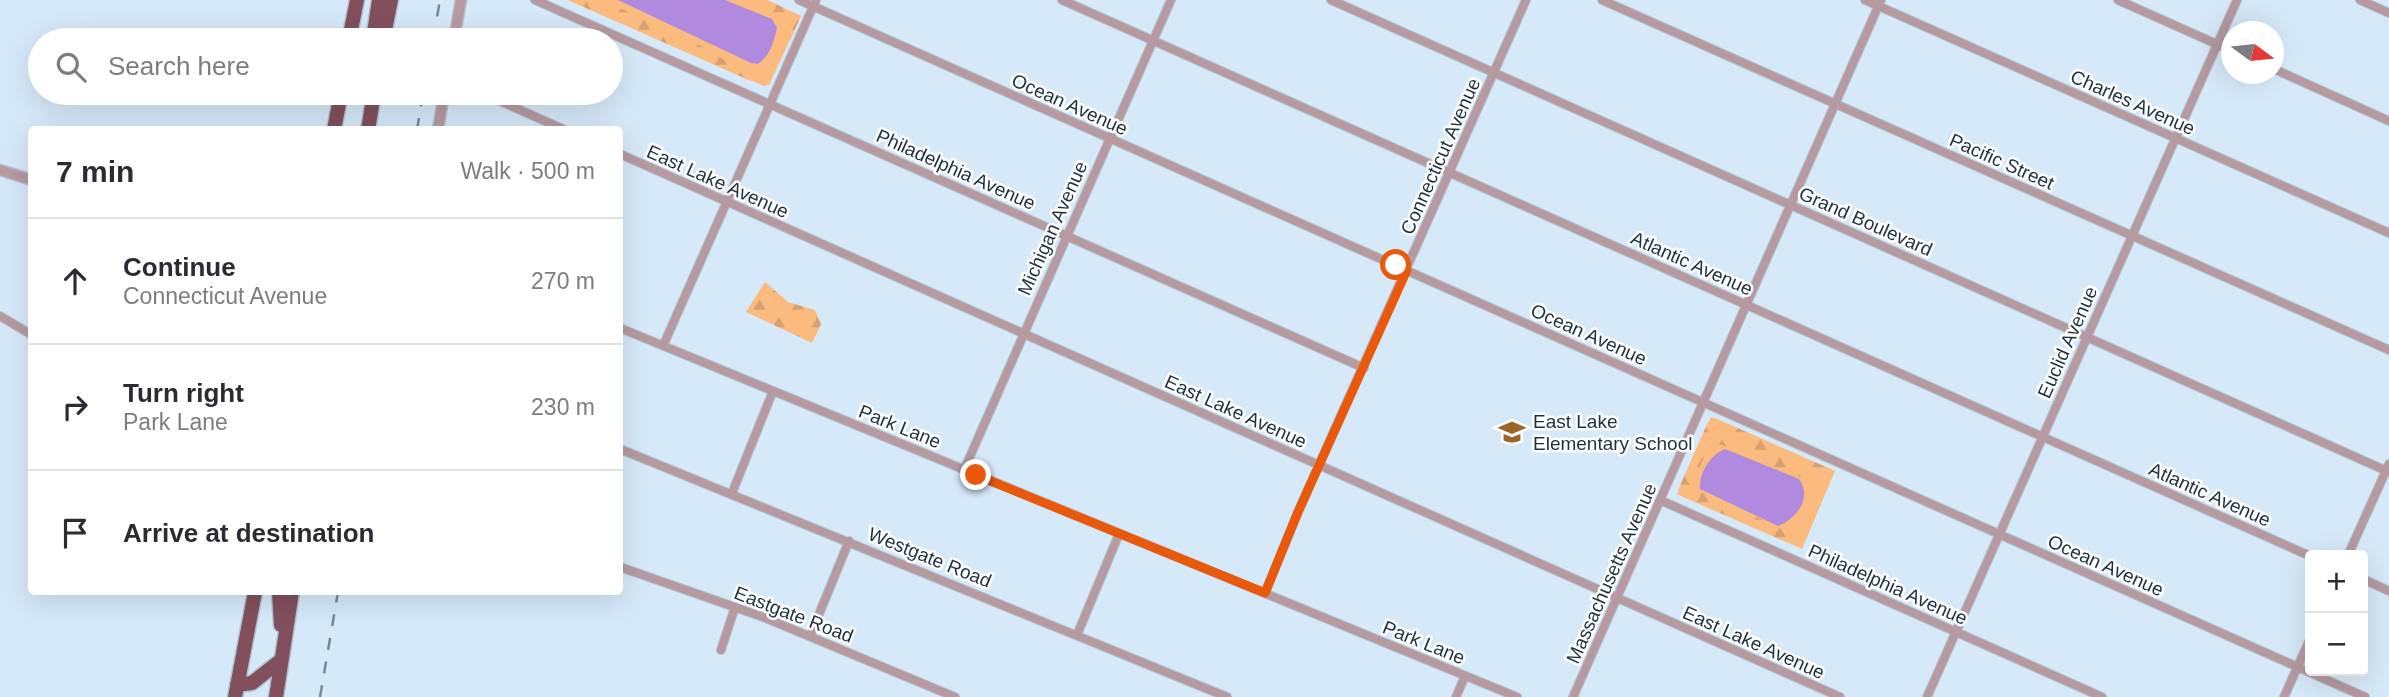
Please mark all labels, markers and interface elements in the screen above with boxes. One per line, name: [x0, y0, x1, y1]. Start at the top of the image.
north arrow: [2221, 21, 2284, 84]
search box: [28, 28, 623, 105]
icon: search: [52, 48, 90, 86]
text: Search here: [108, 51, 250, 81]
street label: Charles Avenue: [2067, 66, 2198, 139]
street label: Ocean Avenue: [1009, 70, 1131, 139]
street label: Connecticut Avenue: [1397, 75, 1484, 238]
street label: Philadelphia Avenue: [873, 125, 1039, 214]
street label: Pacific Street: [1946, 129, 2058, 194]
street label: East Lake Avenue: [644, 141, 792, 222]
text: 7 min: [56, 155, 134, 188]
text: Walk · 500 m: [460, 158, 595, 184]
street label: Michigan Avenue: [1014, 158, 1091, 298]
street label: Grand Boulevard: [1796, 183, 1936, 260]
street label: Atlantic Avenue: [1628, 227, 1756, 300]
route start: [1380, 249, 1411, 280]
text: Continue: [123, 252, 236, 282]
icon: ahead: [56, 262, 94, 300]
text: 270 m: [531, 268, 595, 294]
text: Connecticut Avenue: [123, 283, 327, 309]
street label: Euclid Avenue: [2033, 283, 2101, 401]
street label: Ocean Avenue: [1528, 300, 1650, 369]
street label: East Lake Avenue: [1162, 371, 1310, 452]
text: Turn right: [123, 378, 244, 408]
icon: right: [56, 388, 94, 426]
text: 230 m: [531, 394, 595, 420]
street label: Park Lane: [856, 401, 944, 452]
text: Park Lane: [123, 409, 228, 435]
place label: East Lake Elementary School: [1533, 411, 1692, 454]
school or university icon: East Lake Elementary School: [1497, 417, 1527, 447]
street label: Atlantic Avenue: [2146, 458, 2274, 531]
route end: [960, 459, 991, 490]
street label: Massachusetts Avenue: [1562, 480, 1661, 667]
icon: arrive: [56, 514, 94, 552]
text: Arrive at destination: [123, 518, 374, 548]
street label: Westgate Road: [865, 523, 994, 592]
street label: Ocean Avenue: [2045, 531, 2167, 600]
street label: Philadelphia Avenue: [1805, 540, 1971, 629]
map controls: [2305, 550, 2368, 676]
button: +: [2305, 550, 2368, 613]
street label: Eastgate Road: [731, 582, 856, 647]
street label: East Lake Avenue: [1680, 602, 1828, 683]
button: −: [2305, 613, 2368, 676]
street label: Park Lane: [1380, 617, 1468, 668]

